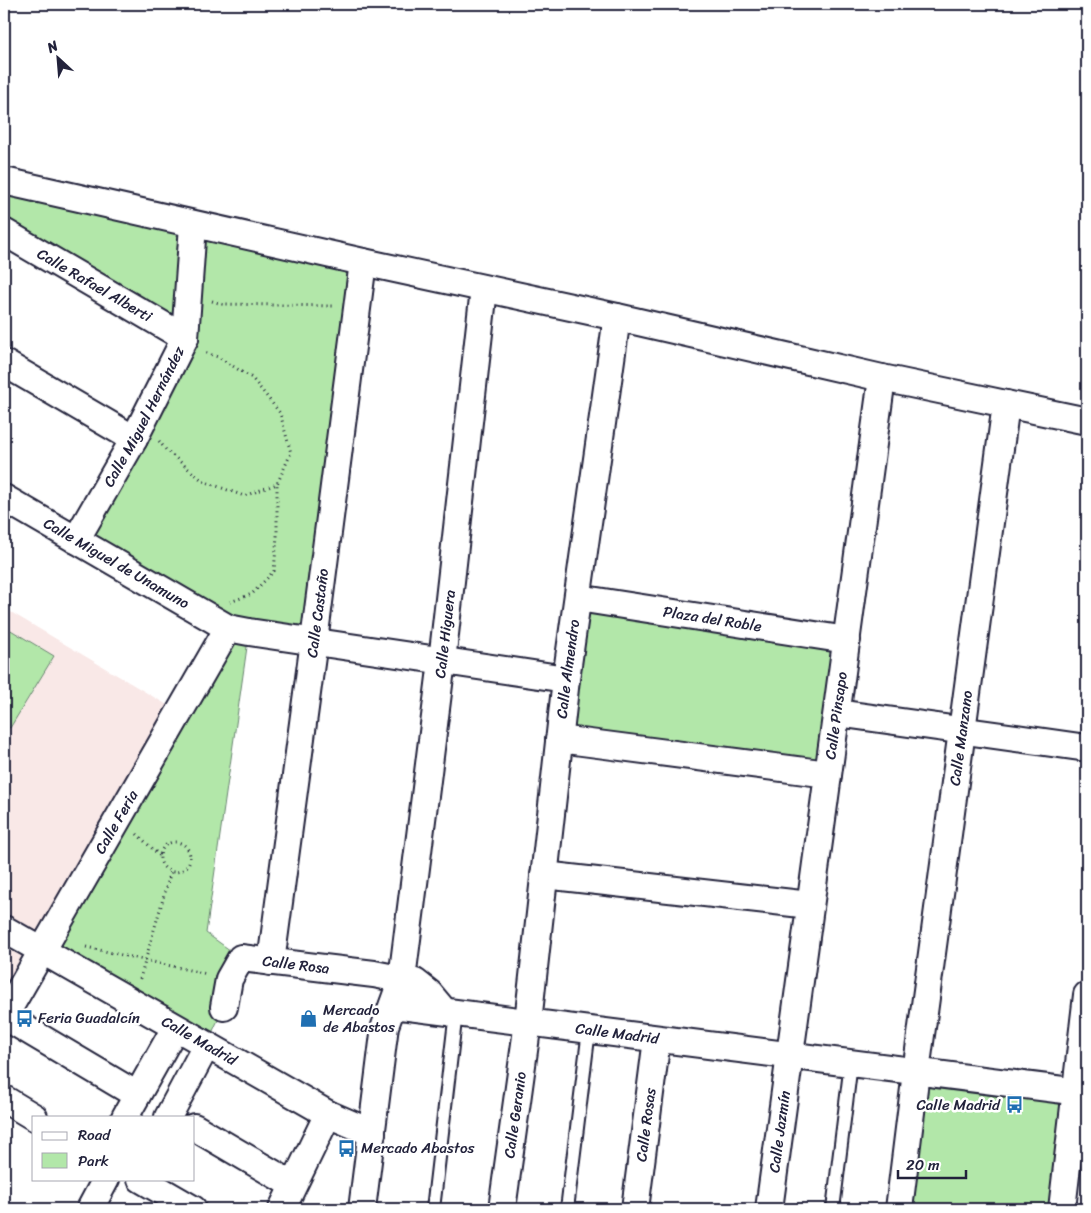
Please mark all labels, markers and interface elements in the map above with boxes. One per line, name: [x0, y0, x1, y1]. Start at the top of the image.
north arrow: [32, 32, 82, 82]
text: N: [42, 33, 63, 61]
street label: Calle Rafael Alberti: [32, 241, 158, 330]
street label: Calle Miguel Hernández: [96, 341, 192, 492]
street label: Calle Miguel de Unamuno: [38, 511, 195, 616]
street label: Calle Castaño: [299, 566, 336, 659]
street label: Calle Higuera: [427, 588, 463, 680]
street label: Plaza del Roble: [661, 598, 764, 640]
street label: Calle Almendro: [549, 617, 587, 720]
street label: Calle Pinsapo: [817, 670, 855, 761]
street label: Calle Manzano: [942, 688, 980, 787]
street label: Calle Feria: [87, 785, 145, 859]
street label: Calle Rosa: [261, 948, 331, 982]
place label: Mercado de Abastos: [323, 997, 395, 1040]
place label: Feria Guadalcín: [38, 1005, 140, 1031]
bus stop icon: Feria Guadalcín: [14, 1008, 34, 1028]
street label: Calle Madrid: [157, 1009, 243, 1073]
shop icon: Mercado de Abastos: [299, 1009, 319, 1029]
street label: Calle Madrid: [574, 1015, 661, 1052]
street label: Calle Geranio: [496, 1069, 534, 1160]
street label: Calle Rosas: [628, 1086, 664, 1163]
street label: Calle Jazmín: [761, 1089, 798, 1174]
place label: Calle Madrid: [916, 1092, 1001, 1118]
bus stop icon: Calle Madrid: [1004, 1095, 1024, 1115]
legend: [32, 1116, 195, 1180]
text: Road: [78, 1122, 111, 1148]
place label: Mercado Abastos: [361, 1135, 475, 1161]
bus stop icon: Mercado Abastos: [337, 1138, 357, 1158]
text: Park: [78, 1148, 109, 1174]
scale bar: [898, 1148, 966, 1180]
text: 20 m: [906, 1152, 940, 1178]

